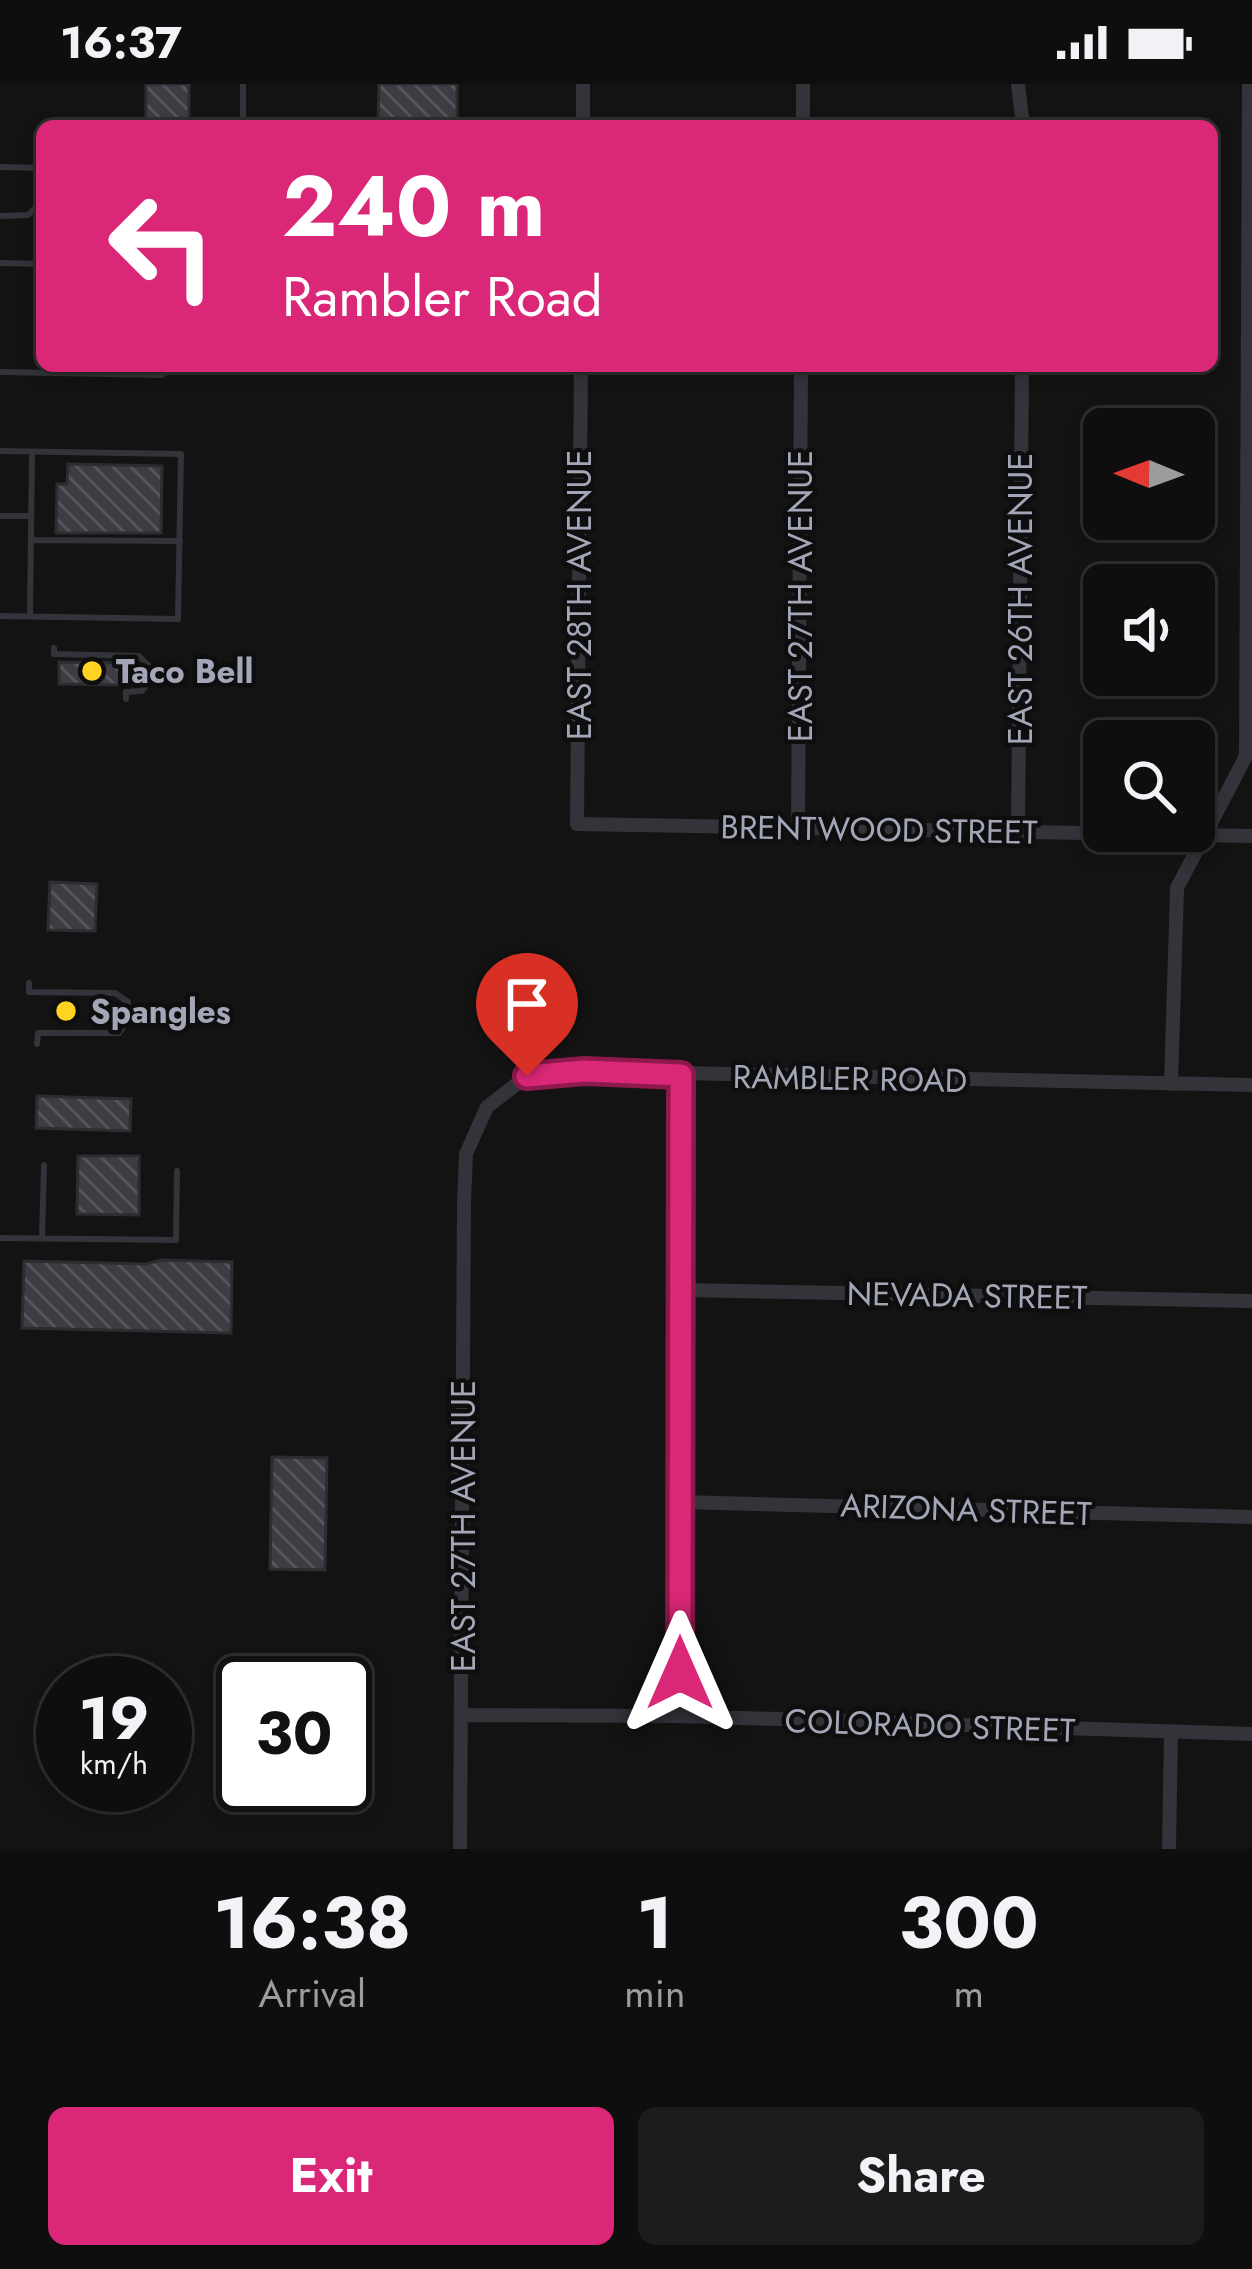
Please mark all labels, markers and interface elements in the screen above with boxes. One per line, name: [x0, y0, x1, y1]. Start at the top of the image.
text: 16:37: [60, 10, 182, 75]
text: 240 m: [282, 146, 545, 268]
icon: left: [84, 168, 240, 324]
text: Rambler Road: [282, 258, 603, 336]
north arrow: [1083, 408, 1215, 540]
map controls: [1083, 408, 1215, 852]
street label: EAST 28TH AVENUE: [556, 450, 603, 740]
street label: EAST 27TH AVENUE: [777, 450, 824, 742]
street label: EAST 26TH AVENUE: [997, 453, 1044, 745]
button: sound: [1083, 564, 1215, 696]
place label: Taco Bell: [116, 648, 253, 695]
marker: Taco Bell: [79, 658, 105, 684]
button: search: [1083, 720, 1215, 852]
street label: BRENTWOOD STREET: [720, 803, 1039, 856]
pin: [476, 953, 578, 1076]
icon: arrive: [494, 971, 560, 1037]
place label: Spangles: [90, 988, 231, 1035]
marker: Spangles: [53, 998, 79, 1024]
street label: RAMBLER ROAD: [732, 1053, 968, 1104]
street label: NEVADA STREET: [846, 1270, 1088, 1321]
street label: EAST 27TH AVENUE: [440, 1380, 487, 1672]
street label: ARIZONA STREET: [839, 1482, 1093, 1537]
position arrow: [617, 1610, 743, 1736]
speed limit sign: 30: [216, 1656, 372, 1812]
text: 19: [79, 1675, 149, 1762]
street label: COLORADO STREET: [784, 1697, 1077, 1754]
text: km/h: [80, 1742, 148, 1785]
text: 16:38: [213, 1871, 411, 1975]
text: 1: [637, 1871, 673, 1975]
text: 300: [899, 1871, 1039, 1975]
text: Arrival: [258, 1965, 366, 2022]
text: min: [624, 1965, 685, 2022]
text: m: [953, 1965, 984, 2022]
button: Exit: [48, 2107, 614, 2245]
button: Share: [638, 2107, 1204, 2245]

